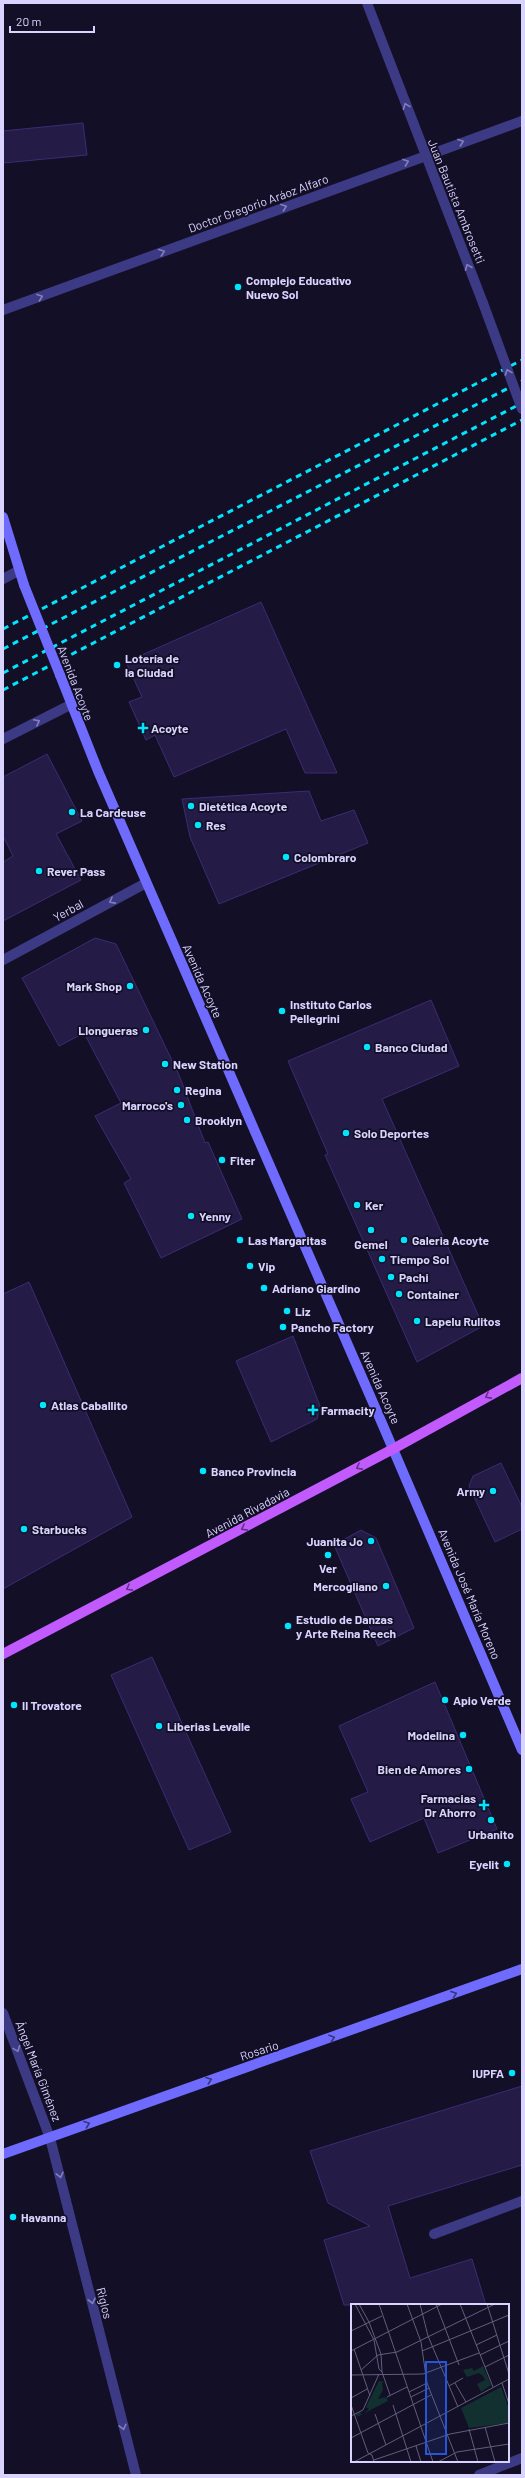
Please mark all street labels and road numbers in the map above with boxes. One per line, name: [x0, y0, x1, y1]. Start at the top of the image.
street label: Juan Bautista Ambrosetti: [426, 137, 488, 265]
street label: Doctor Gregorio Aráoz Alfaro: [186, 171, 330, 235]
street label: Avenida Acoyte: [55, 644, 97, 722]
street label: Yerbal: [50, 896, 86, 924]
street label: Avenida Acoyte: [180, 942, 226, 1020]
street label: Avenida Acoyte: [358, 1348, 404, 1426]
street label: Avenida Rivadavia: [203, 1484, 291, 1540]
street label: Avenida José María Moreno: [436, 1527, 504, 1661]
street label: Ángel María Giménez: [13, 2019, 65, 2123]
street label: Rosario: [238, 2037, 280, 2063]
street label: Riglos: [94, 2286, 116, 2320]

